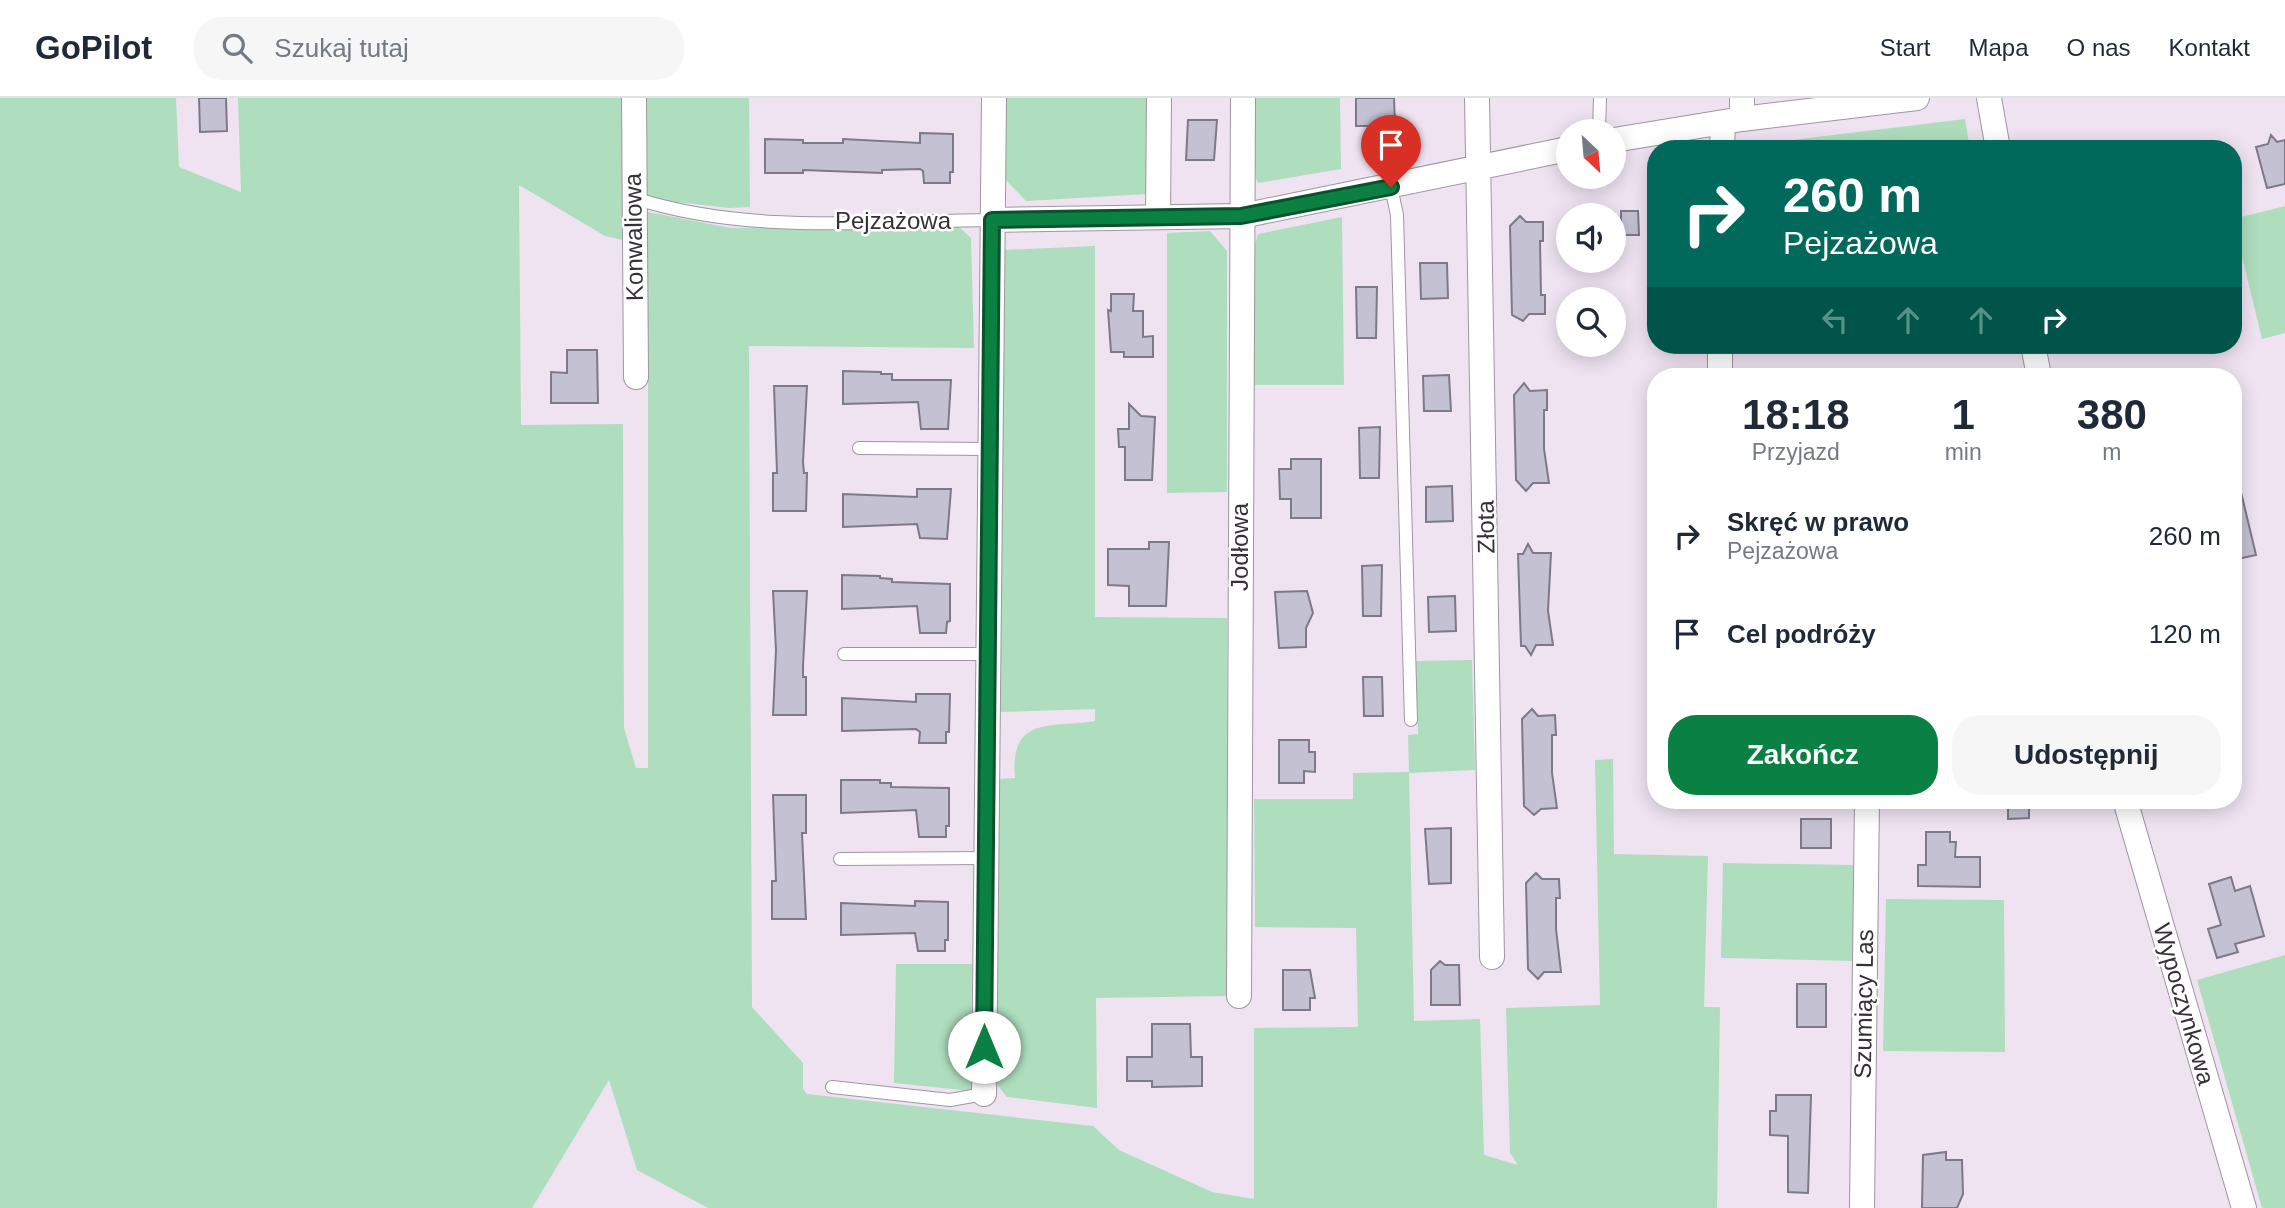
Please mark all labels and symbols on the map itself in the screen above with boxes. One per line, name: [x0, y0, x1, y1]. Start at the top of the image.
pin: [1361, 115, 1421, 187]
north arrow: [1556, 119, 1626, 189]
street label: Konwaliowa: [619, 172, 648, 301]
street label: Pejzażowa: [835, 207, 952, 234]
street label: Złota: [1472, 499, 1499, 554]
street label: Jodłowa: [1226, 502, 1253, 591]
street label: Wypoczynkowa: [2149, 920, 2221, 1088]
street label: Szumiący Las: [1849, 929, 1878, 1079]
position arrow: [947, 1010, 1021, 1084]

